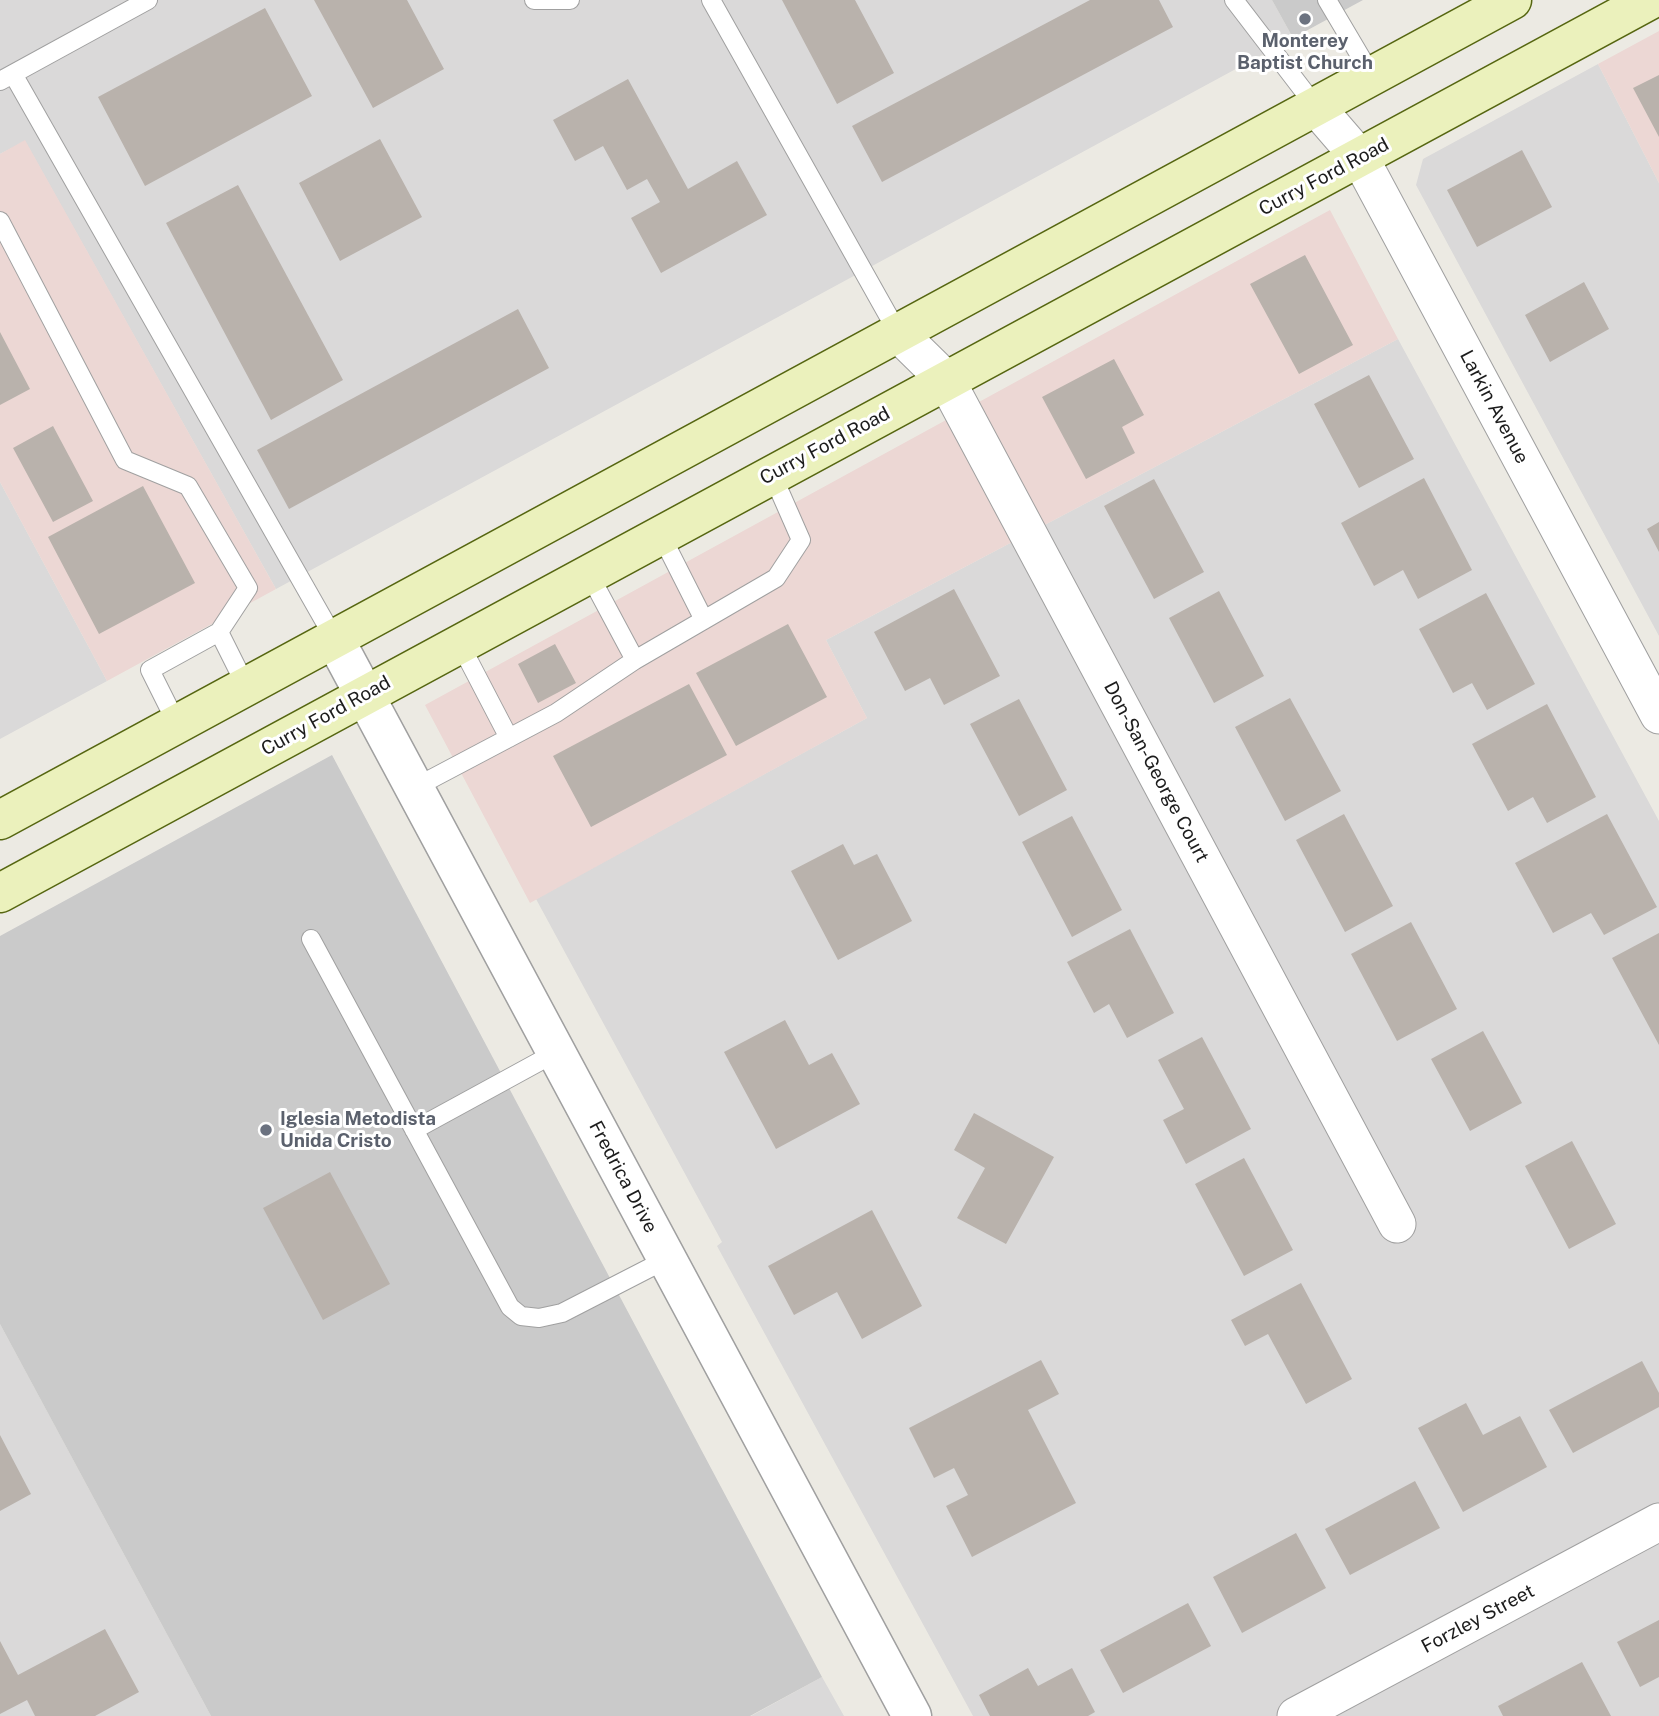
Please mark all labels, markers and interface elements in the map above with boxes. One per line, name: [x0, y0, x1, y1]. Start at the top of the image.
marker: Monterey Baptist Church: [1297, 11, 1313, 27]
place label: Monterey Baptist Church: [1237, 30, 1373, 74]
street label: Curry Ford Road: [1255, 133, 1393, 221]
street label: Larkin Avenue: [1455, 346, 1533, 468]
street label: Curry Ford Road: [756, 402, 894, 490]
street label: Curry Ford Road: [257, 671, 395, 761]
street label: Don-San-George Court: [1099, 678, 1213, 866]
place label: Iglesia Metodista Unida Cristo: [280, 1108, 436, 1152]
street label: Fredrica Drive: [584, 1117, 662, 1237]
marker: Iglesia Metodista Unida Cristo: [258, 1122, 274, 1138]
street label: Forzley Street: [1418, 1580, 1538, 1658]

